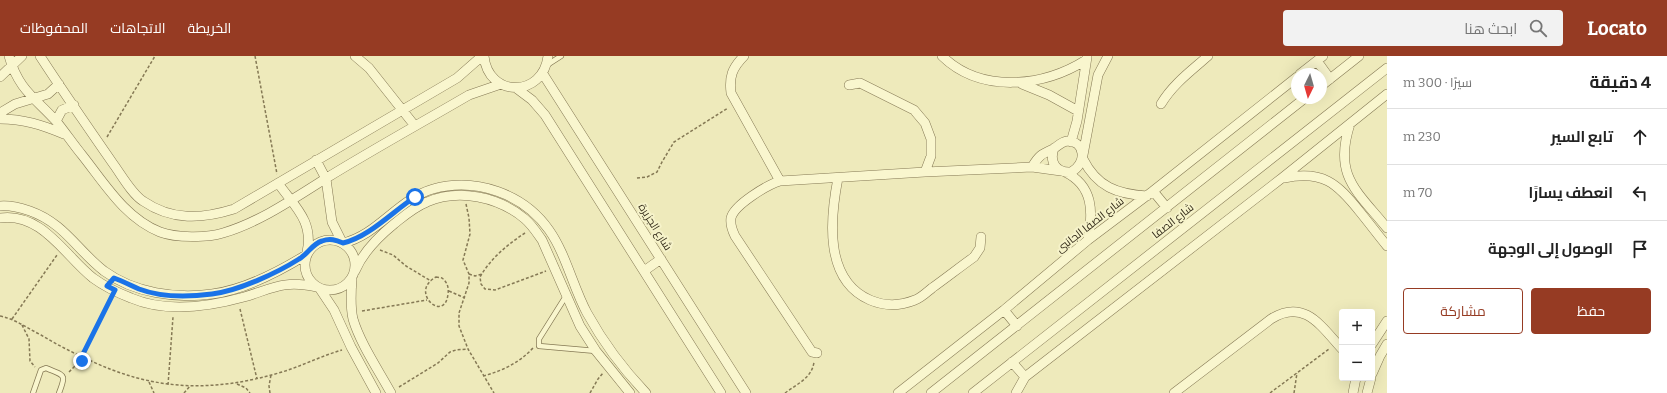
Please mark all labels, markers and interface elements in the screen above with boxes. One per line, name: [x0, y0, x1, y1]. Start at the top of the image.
search box: [1283, 10, 1563, 46]
icon: search: [1527, 17, 1549, 39]
text: Locato: [1587, 17, 1647, 40]
text: المحفوظات: [20, 20, 88, 37]
text: الاتجاهات: [110, 20, 166, 37]
text: الخريطة: [188, 20, 231, 37]
text: ابحث هنا: [1464, 20, 1517, 38]
north arrow: [1291, 68, 1327, 104]
text: 4 دقيقة: [1590, 72, 1651, 93]
text: سيرًا · 300 m: [1403, 75, 1472, 90]
icon: ahead: [1629, 126, 1651, 148]
text: تابع السير: [1551, 128, 1613, 146]
text: 230 m: [1403, 129, 1441, 144]
icon: left: [1629, 182, 1651, 204]
text: انعطف يسارًا: [1528, 184, 1613, 202]
text: 70 m: [1403, 185, 1433, 200]
route start: [406, 188, 424, 206]
street label: شارع الصفا الجانبى: [1054, 195, 1127, 256]
street label: شارع الجزيرة: [635, 201, 675, 253]
street label: شارع الصفا: [1150, 201, 1197, 242]
icon: arrive: [1629, 238, 1651, 260]
text: الوصول إلى الوجهة: [1488, 240, 1613, 258]
button: مشاركة: [1403, 288, 1523, 334]
button: حفظ: [1531, 288, 1651, 334]
map controls: [1339, 309, 1375, 381]
button: +: [1339, 309, 1375, 345]
button: −: [1339, 345, 1375, 381]
route end: [73, 352, 91, 370]

